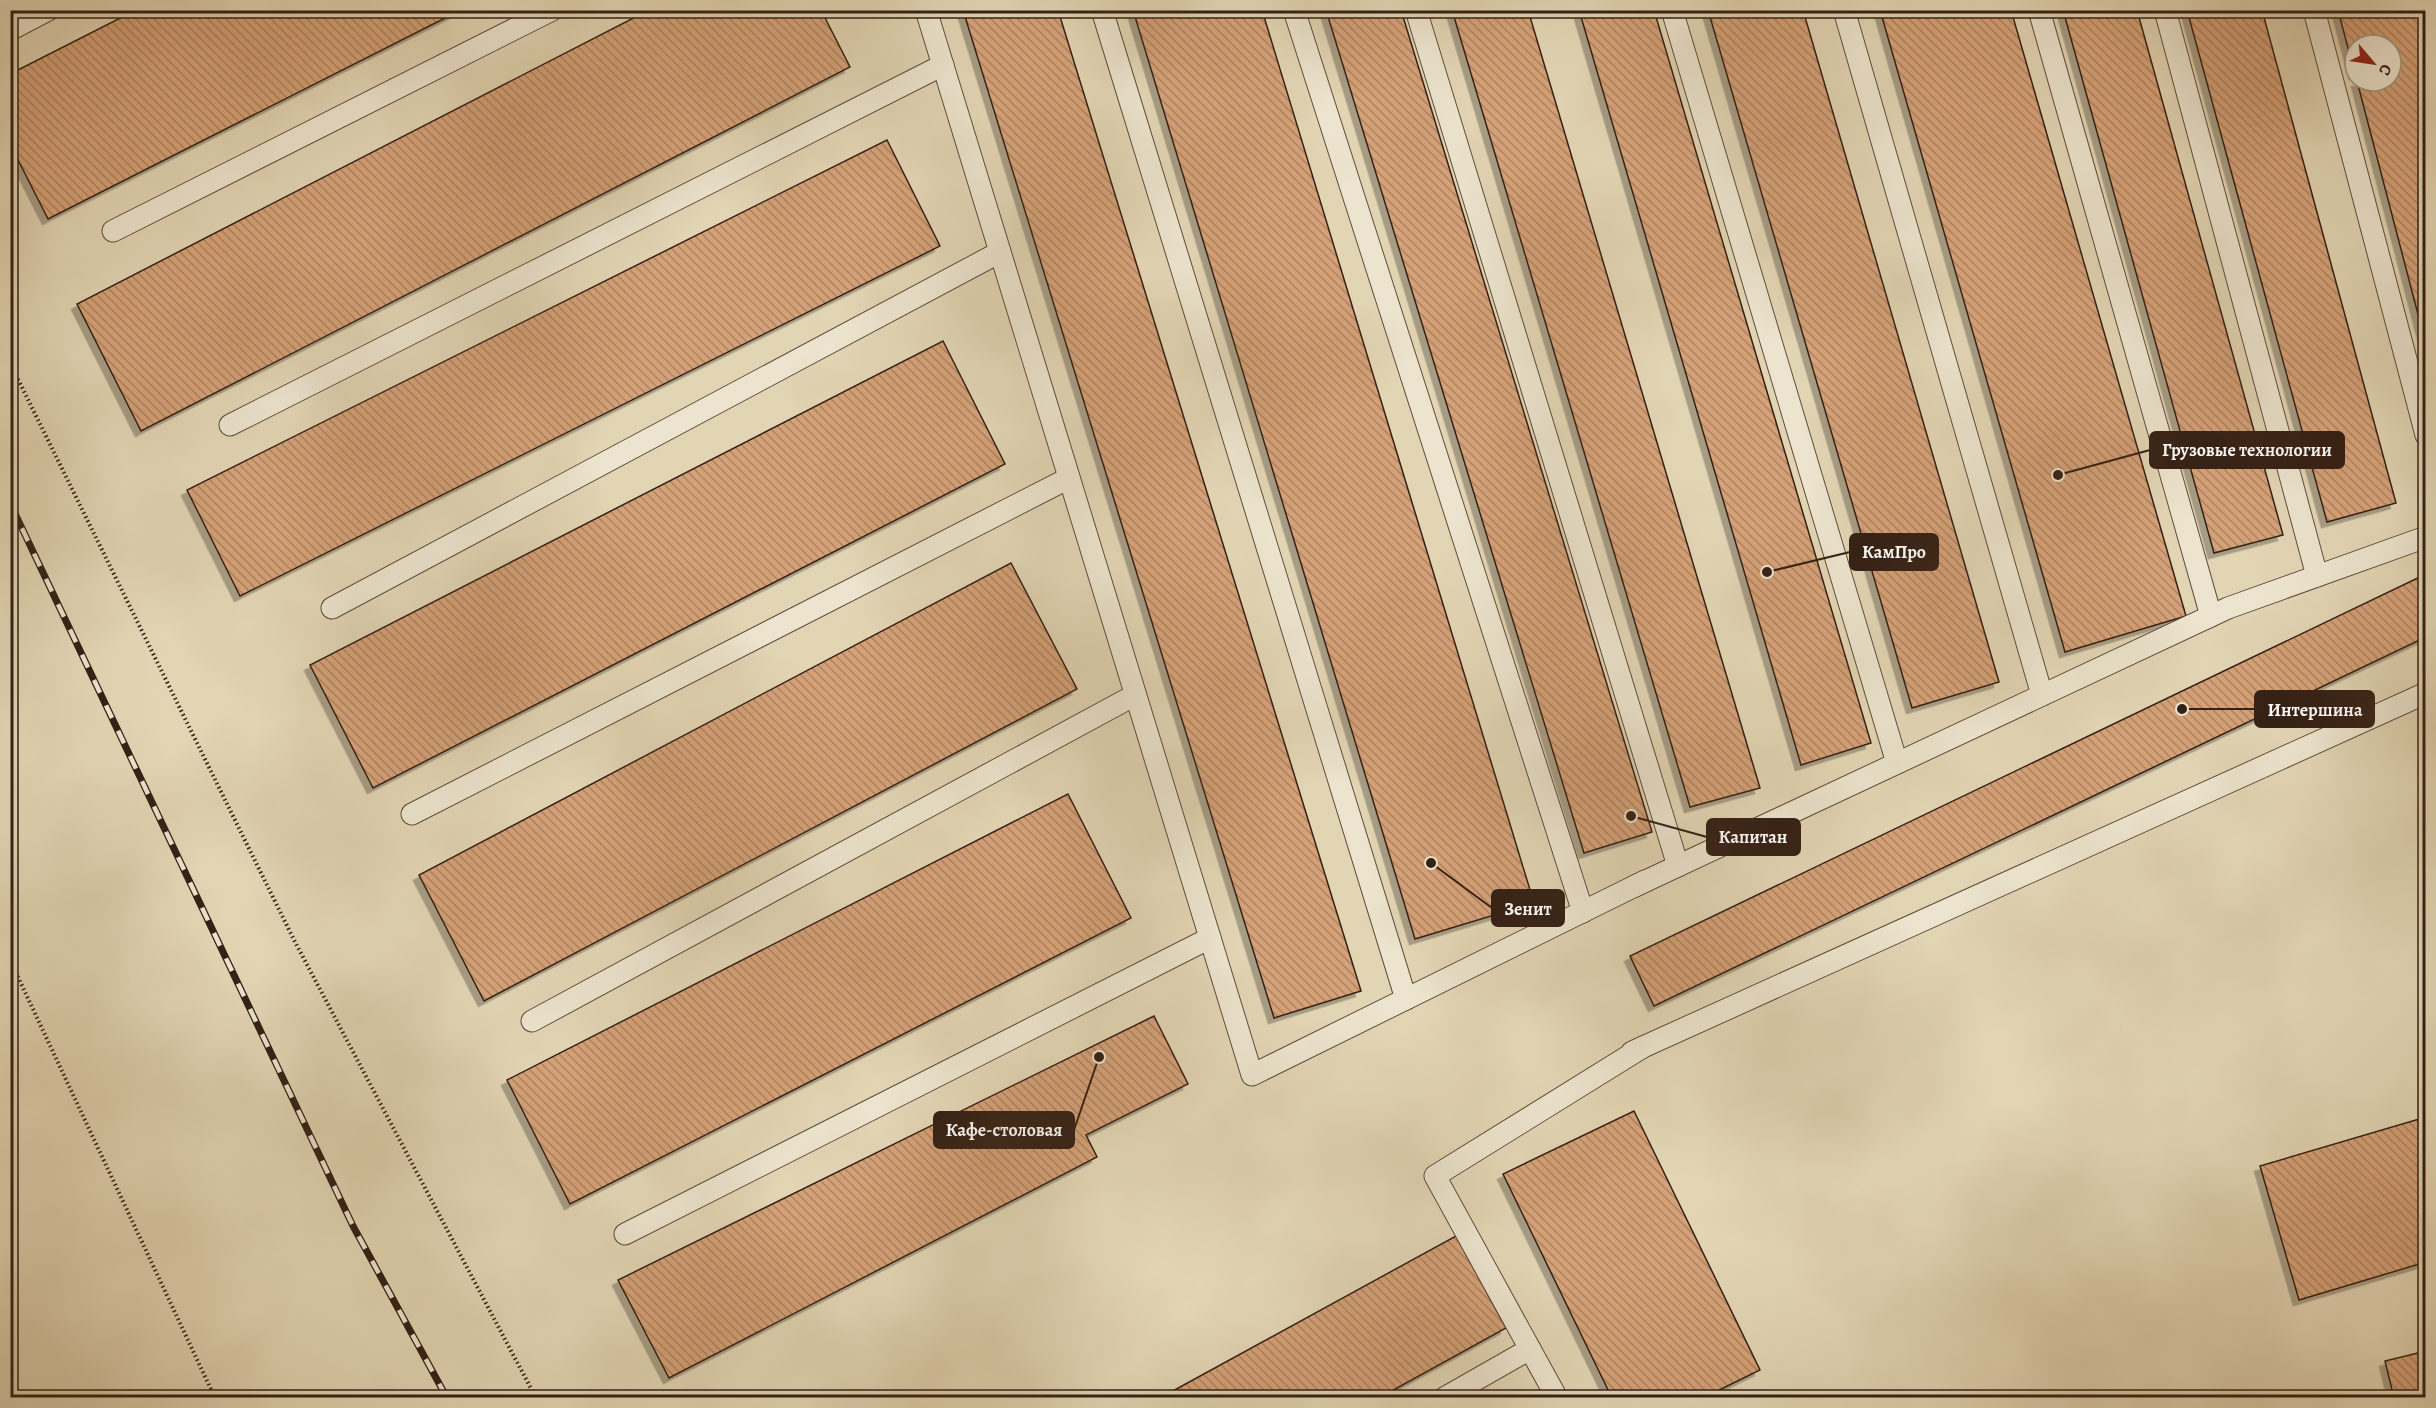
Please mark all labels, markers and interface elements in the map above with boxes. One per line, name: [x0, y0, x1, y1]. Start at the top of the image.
north arrow: [2343, 33, 2403, 93]
text: С: [2373, 60, 2397, 80]
callout: Грузовые технологии: [2150, 432, 2344, 468]
text: Грузовые технологии: [2162, 438, 2332, 462]
callout: КамПро: [1850, 534, 1938, 570]
text: КамПро: [1862, 540, 1926, 564]
callout: Интершина: [2255, 691, 2374, 727]
text: Интершина: [2267, 698, 2363, 722]
callout: Капитан: [1707, 819, 1800, 855]
text: Капитан: [1719, 825, 1787, 849]
callout: Зенит: [1492, 890, 1564, 926]
text: Зенит: [1504, 897, 1552, 921]
callout: Кафе-столовая: [934, 1112, 1074, 1148]
text: Кафе-столовая: [946, 1118, 1062, 1142]

